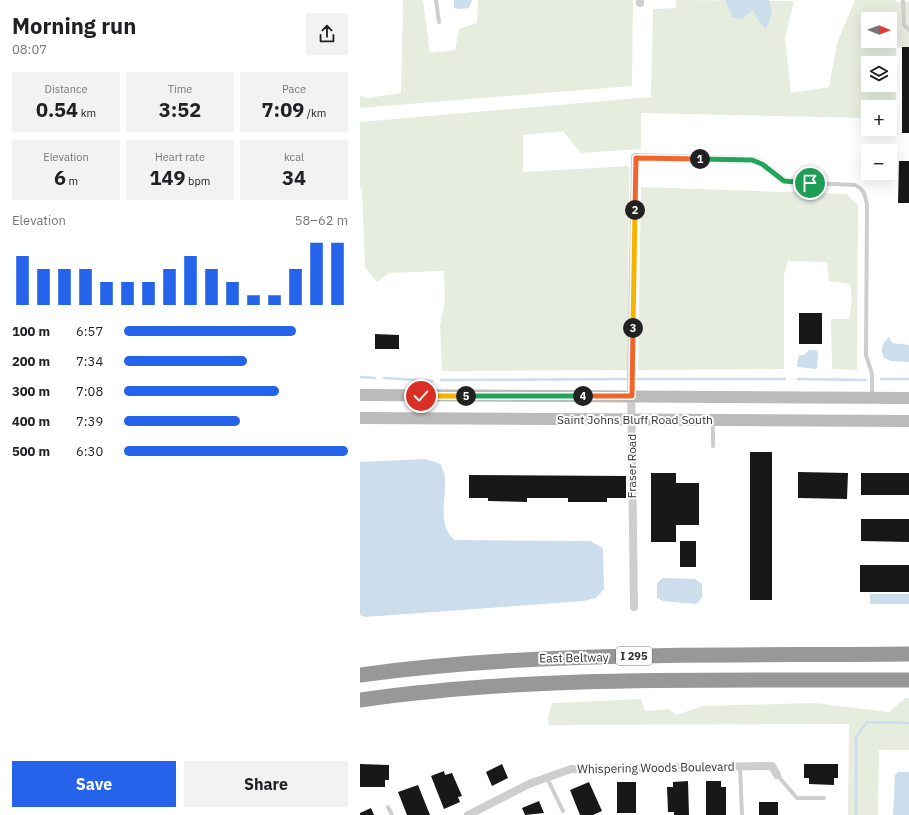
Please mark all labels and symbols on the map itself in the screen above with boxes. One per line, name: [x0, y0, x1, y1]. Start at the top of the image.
north arrow: [861, 12, 897, 48]
pin: 1: [690, 149, 710, 169]
pin: [793, 166, 827, 200]
pin: 2: [625, 200, 645, 220]
pin: 3: [623, 318, 643, 338]
pin: [404, 379, 438, 413]
pin: 5: [456, 386, 476, 406]
pin: 4: [573, 386, 593, 406]
street label: Saint Johns Bluff Road South: [557, 412, 713, 427]
street label: Fraser Road: [624, 434, 639, 498]
road number: I 295: [616, 647, 652, 665]
street label: East Beltway: [539, 649, 609, 666]
street label: Whispering Woods Boulevard: [577, 759, 735, 776]

